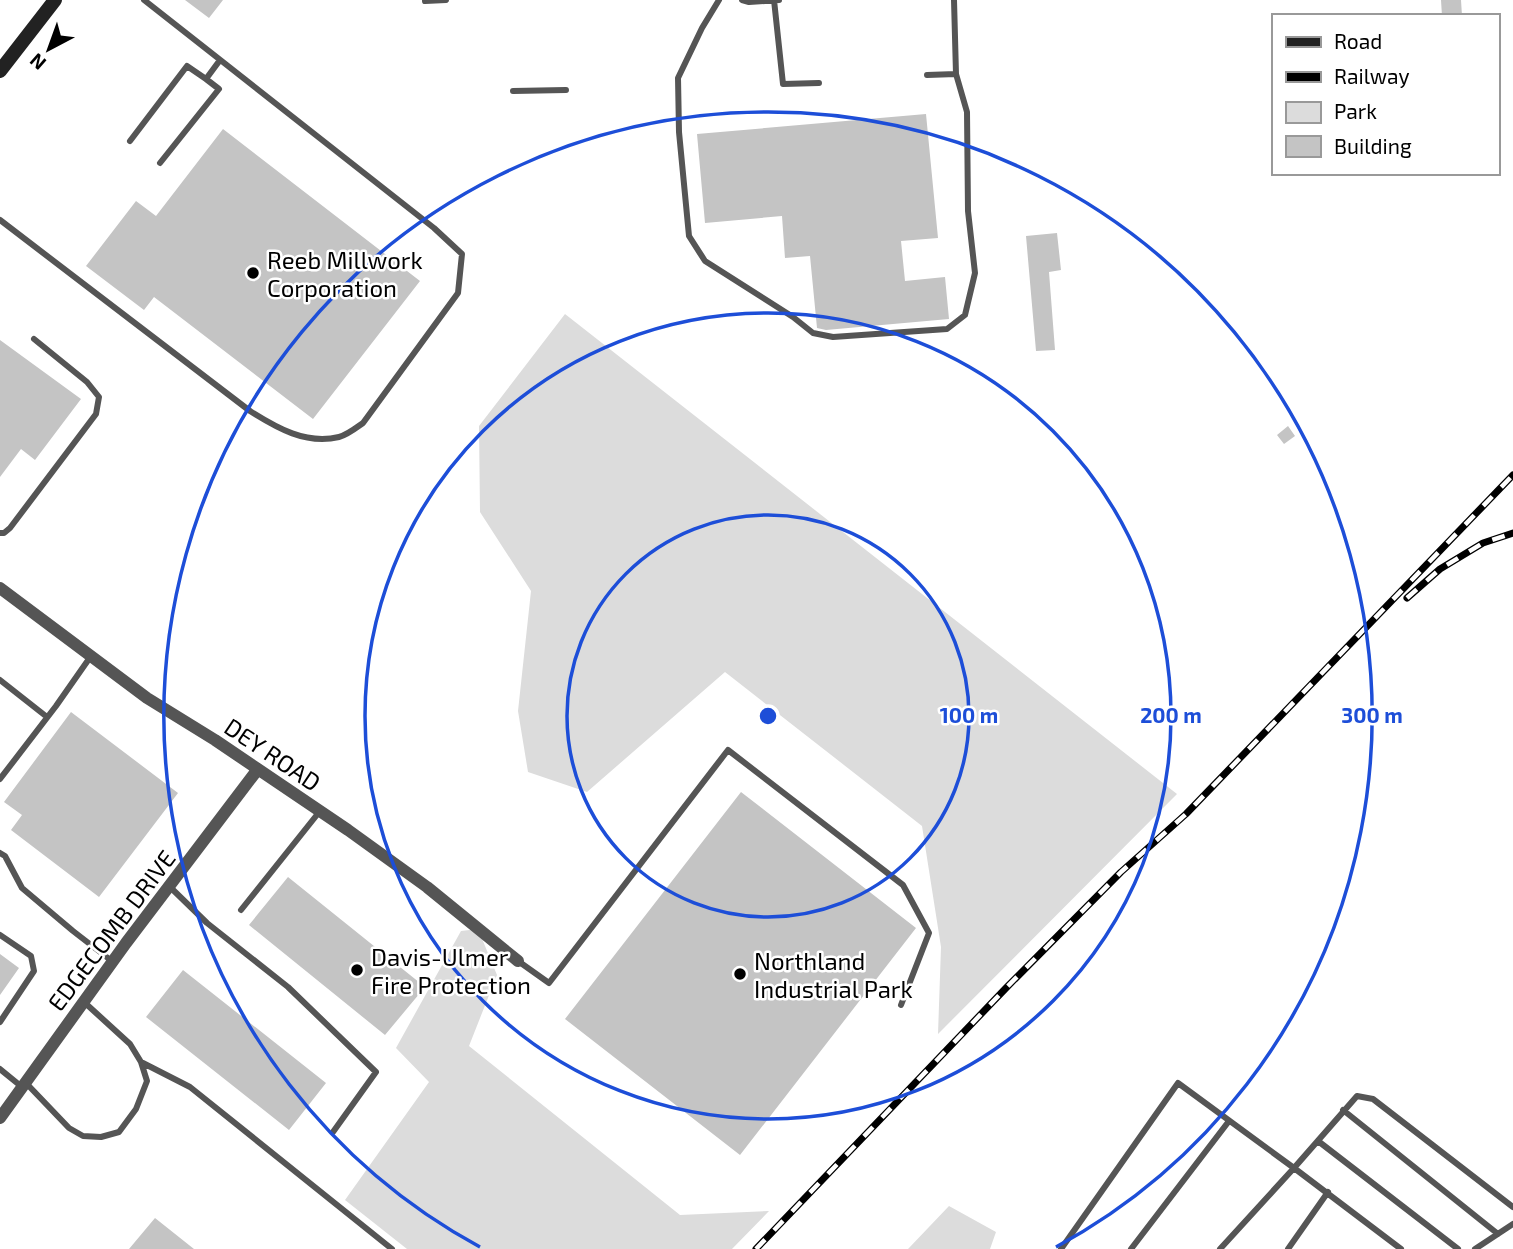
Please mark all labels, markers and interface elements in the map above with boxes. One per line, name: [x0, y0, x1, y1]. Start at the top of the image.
north arrow: [14, 14, 84, 84]
legend: [1272, 14, 1499, 175]
text: Road: [1334, 28, 1382, 53]
text: N: [25, 49, 50, 75]
text: Railway: [1334, 63, 1410, 88]
text: Park: [1334, 98, 1377, 123]
text: Building: [1334, 133, 1412, 158]
place label: Reeb Millwork Corporation: [267, 245, 423, 302]
marker: Reeb Millwork Corporation: [245, 265, 261, 281]
text: 100 m: [940, 702, 998, 727]
text: 200 m: [1140, 702, 1202, 727]
text: 300 m: [1341, 702, 1403, 727]
centre of rings: [756, 704, 780, 728]
street label: DEY ROAD: [220, 711, 326, 797]
street label: EDGECOMB DRIVE: [41, 844, 181, 1016]
place label: Davis-Ulmer Fire Protection: [371, 942, 531, 999]
place label: Northland Industrial Park: [754, 946, 913, 1003]
marker: Davis-Ulmer Fire Protection: [349, 962, 365, 978]
marker: Northland Industrial Park: [732, 966, 748, 982]

